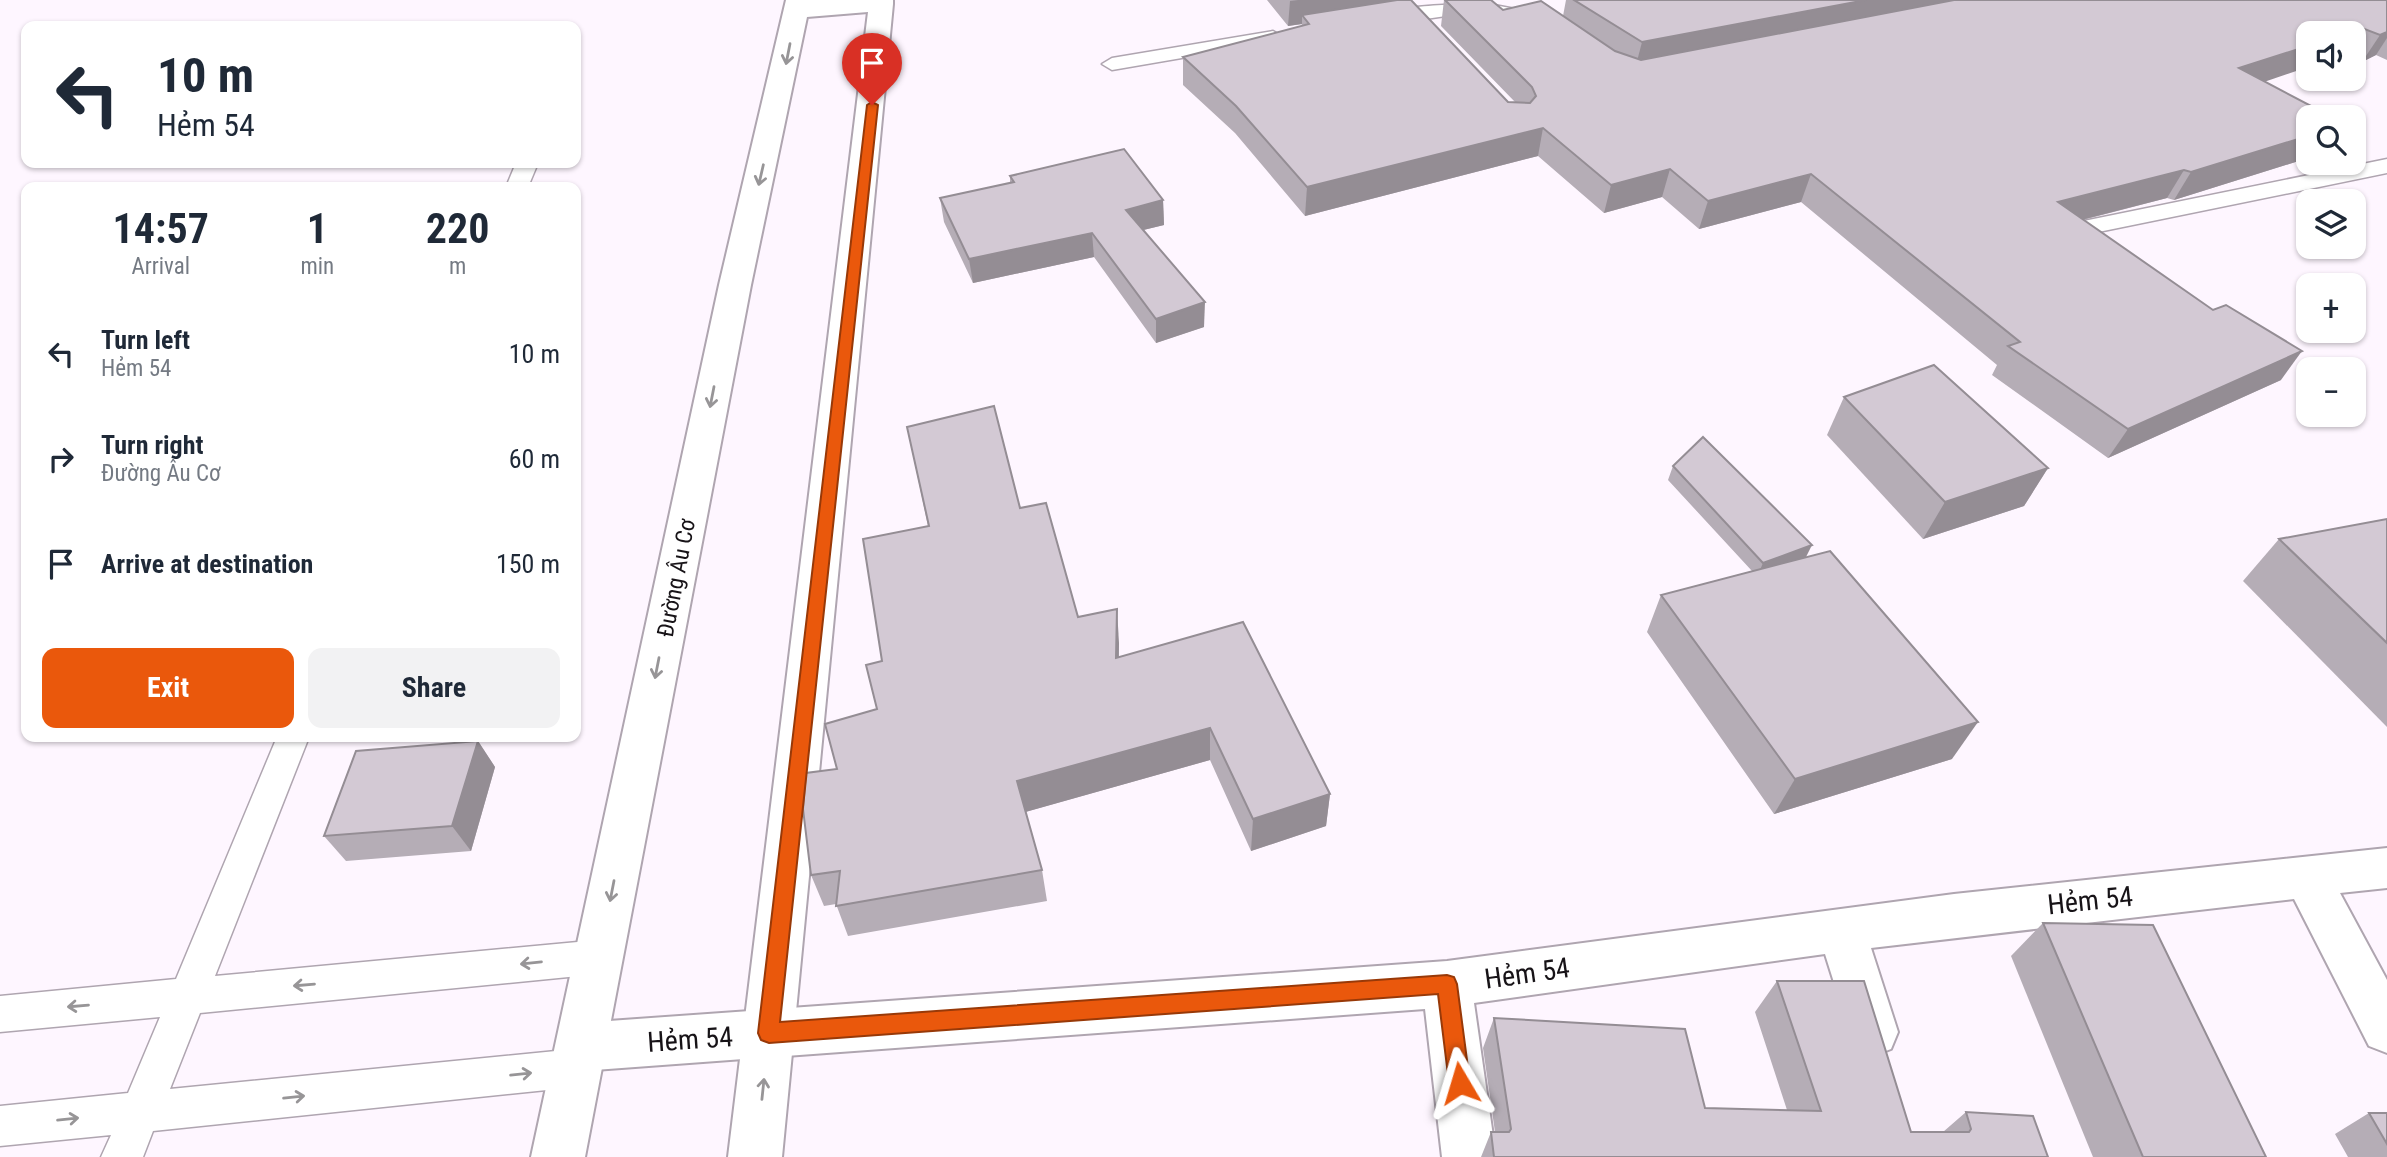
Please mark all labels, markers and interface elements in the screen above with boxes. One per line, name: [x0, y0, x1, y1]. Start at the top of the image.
map controls: [2296, 21, 2366, 427]
button: sound: [2296, 21, 2366, 91]
pin: [842, 33, 902, 105]
one-way arrow: [780, 42, 794, 65]
icon: arrive: [853, 44, 891, 82]
text: 10 m: [157, 47, 254, 104]
icon: left: [42, 49, 133, 140]
button: search: [2296, 105, 2366, 175]
text: Hẻm 54: [157, 106, 255, 144]
one-way arrow: [754, 163, 767, 185]
button: layers: [2296, 189, 2366, 259]
text: 14:57: [113, 204, 209, 253]
text: 1: [307, 204, 328, 253]
text: 220: [426, 204, 489, 253]
text: Arrival: [131, 253, 190, 280]
text: min: [300, 253, 334, 280]
text: m: [449, 253, 466, 280]
button: +: [2296, 273, 2366, 343]
text: Turn left: [101, 325, 190, 355]
icon: left: [42, 335, 80, 373]
text: 10 m: [509, 339, 560, 369]
text: Hẻm 54: [101, 355, 171, 382]
button: −: [2296, 357, 2366, 427]
one-way arrow: [705, 385, 719, 408]
text: Turn right: [101, 430, 203, 460]
icon: right: [42, 440, 80, 478]
text: 60 m: [509, 444, 560, 474]
text: Đường Âu Cơ: [101, 460, 221, 487]
street label: Đường Âu Cơ: [651, 516, 701, 639]
icon: arrive: [42, 545, 80, 583]
text: Arrive at destination: [101, 549, 313, 579]
text: 150 m: [496, 549, 560, 579]
button: Exit: [42, 648, 294, 728]
button: Share: [308, 648, 560, 728]
one-way arrow: [650, 656, 664, 679]
one-way arrow: [605, 879, 619, 902]
street label: Hẻm 54: [2046, 880, 2134, 921]
street label: Hẻm 54: [1482, 951, 1572, 996]
one-way arrow: [520, 957, 543, 970]
one-way arrow: [294, 979, 316, 992]
one-way arrow: [67, 1000, 90, 1013]
street label: Hẻm 54: [646, 1020, 734, 1059]
position arrow: [1423, 1046, 1497, 1120]
one-way arrow: [509, 1067, 531, 1080]
one-way arrow: [756, 1078, 769, 1101]
one-way arrow: [282, 1090, 305, 1103]
one-way arrow: [56, 1113, 79, 1126]

